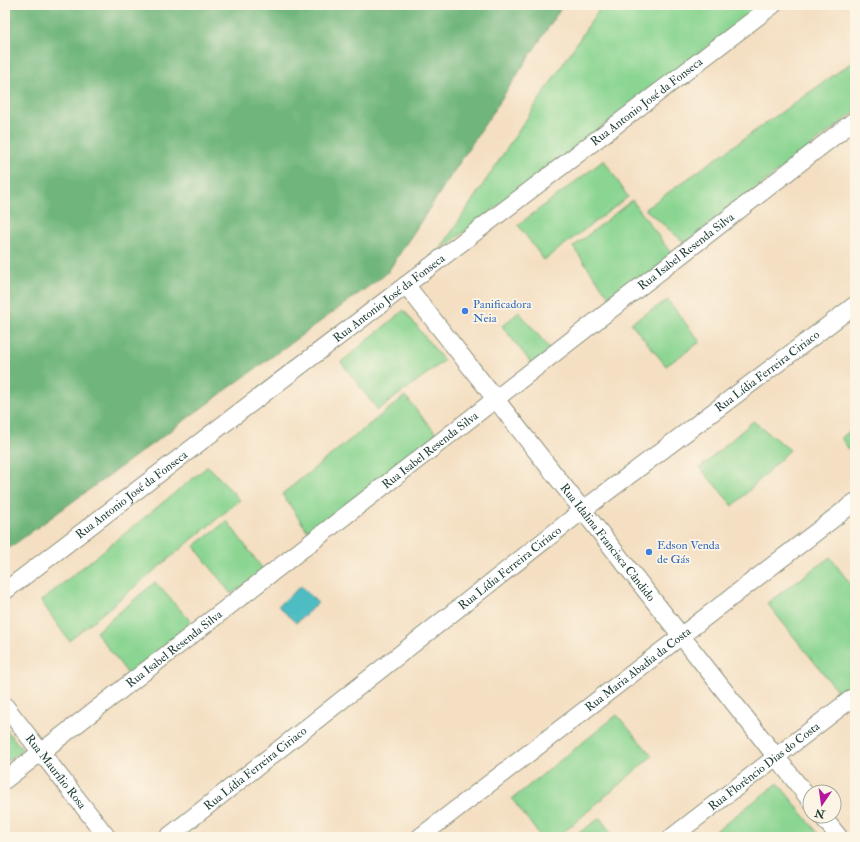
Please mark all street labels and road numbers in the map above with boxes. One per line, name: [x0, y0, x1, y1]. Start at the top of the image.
street label: Rua Antonio José da Fonseca: [588, 53, 706, 149]
street label: Rua Isabel Resenda Silva: [635, 209, 738, 293]
street label: Rua Antonio José da Fonseca: [330, 250, 449, 345]
street label: Rua Lídia Ferreira Ciriaco: [712, 327, 823, 415]
street label: Rua Isabel Resenda Silva: [379, 407, 482, 492]
street label: Rua Antonio José da Fonseca: [72, 446, 191, 542]
street label: Rua Idalina Francisca Cândido: [557, 480, 659, 604]
street label: Rua Lídia Ferreira Ciriaco: [455, 522, 564, 613]
street label: Rua Isabel Resenda Silva: [123, 606, 226, 691]
street label: Rua Maria Abadia da Costa: [582, 623, 695, 715]
street label: Rua Florêncio Dias do Costa: [705, 718, 823, 814]
street label: Rua Lídia Ferreira Ciriaco: [201, 723, 310, 814]
street label: Rua Maurílio Rosa: [22, 731, 90, 813]

